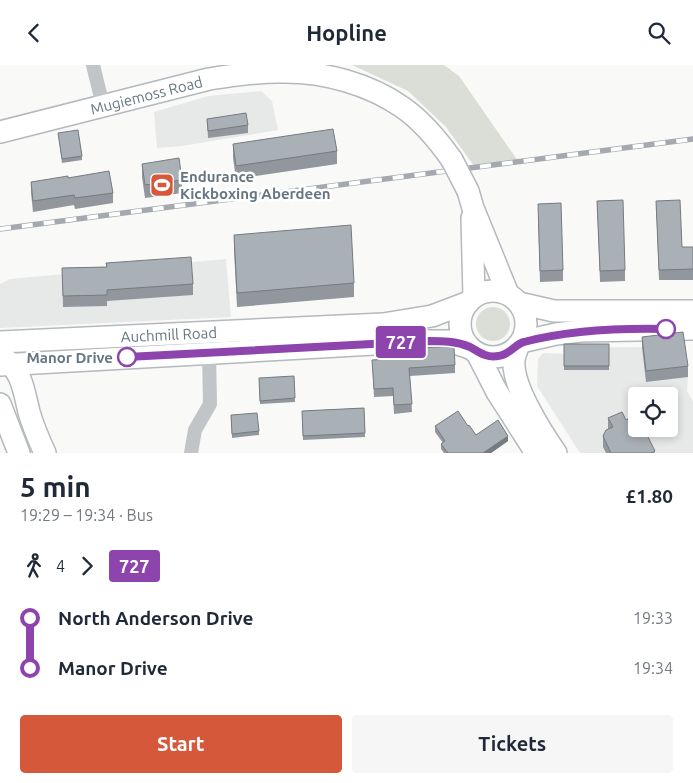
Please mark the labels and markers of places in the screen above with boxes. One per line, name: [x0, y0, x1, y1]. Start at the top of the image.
place label: Endurance Kickboxing Aberdeen: [180, 168, 331, 202]
sports icon: Endurance Kickboxing Aberdeen: [149, 172, 175, 198]
unlabelled marker: [656, 319, 676, 339]
marker: Manor Drive: [117, 347, 137, 367]
place label: Manor Drive: [26, 349, 113, 366]

